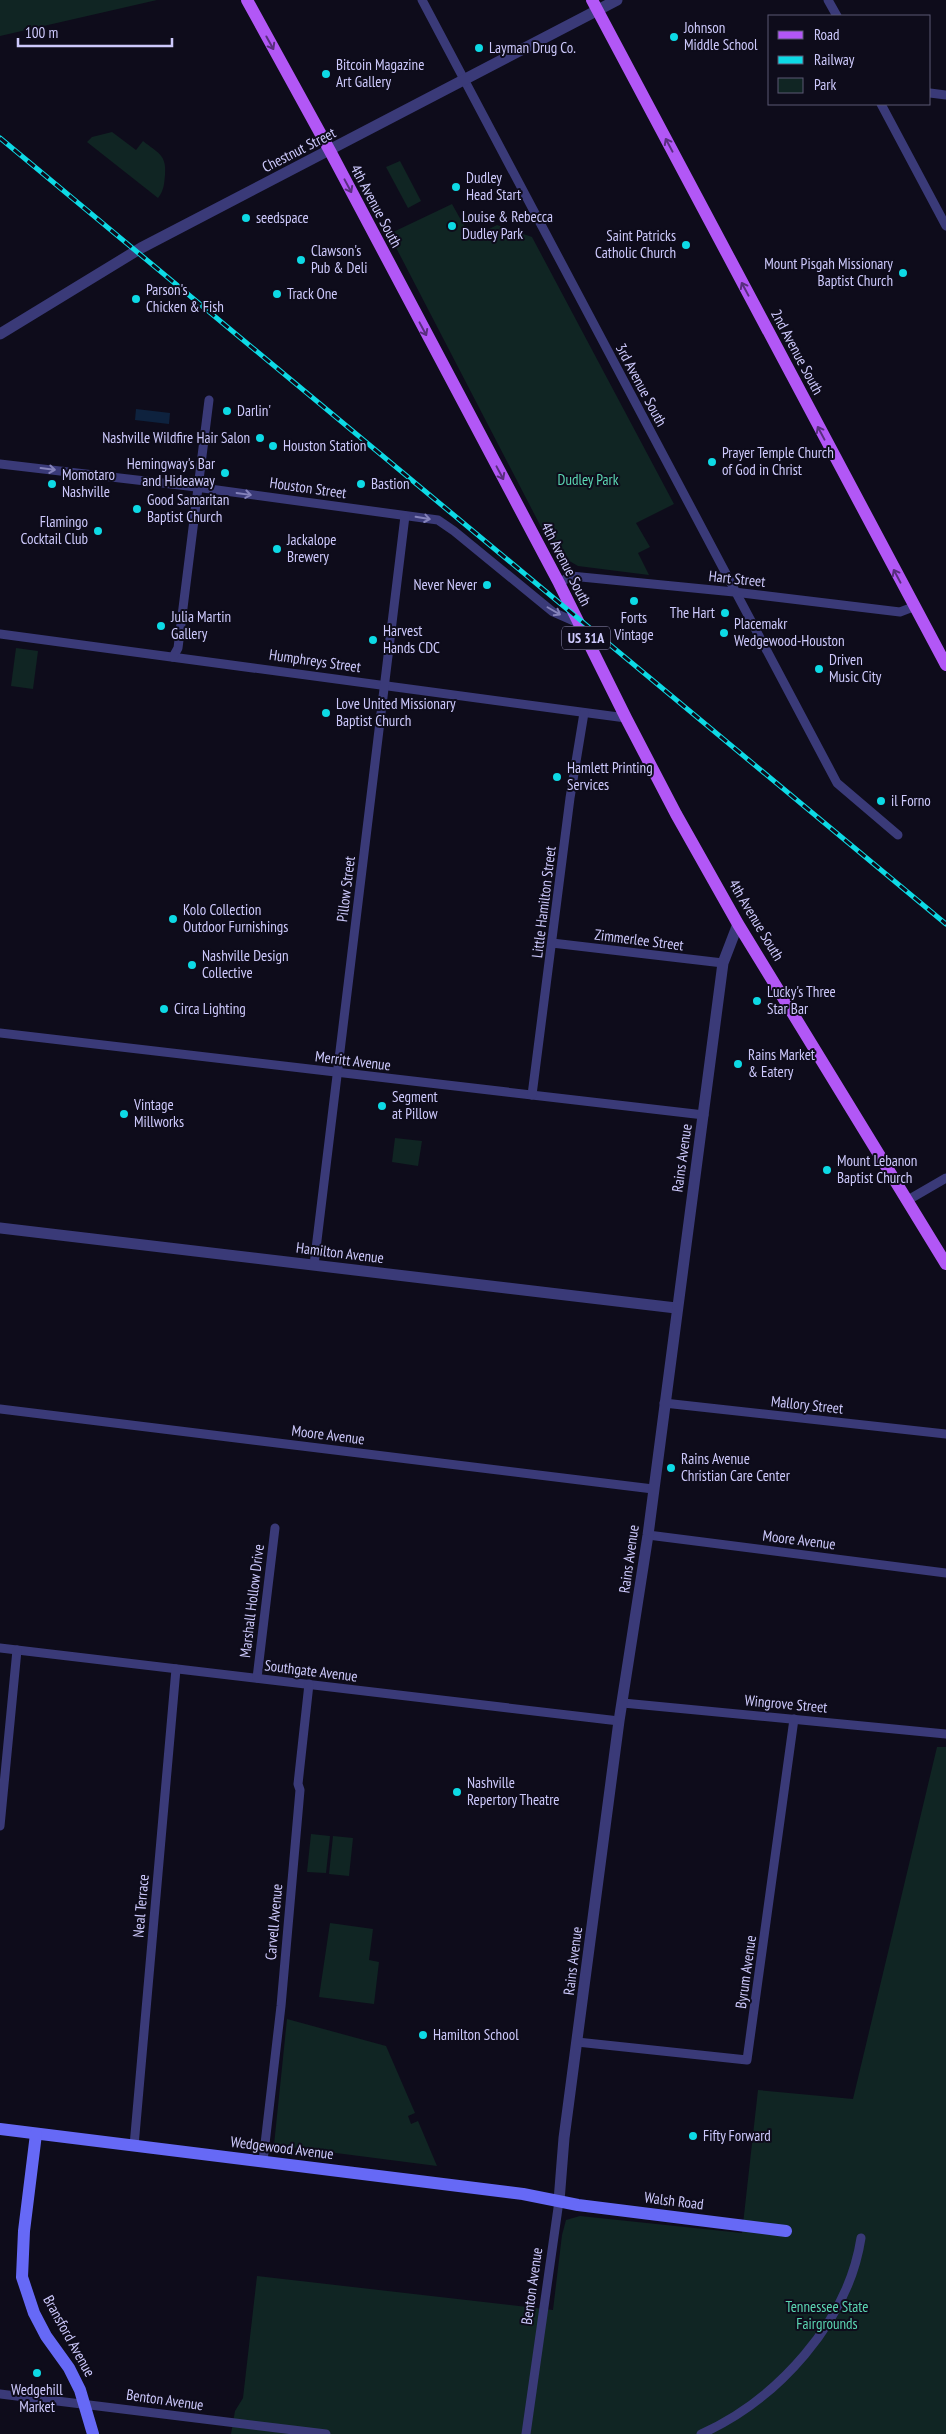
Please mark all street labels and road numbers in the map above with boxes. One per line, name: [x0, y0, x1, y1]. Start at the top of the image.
street label: Chestnut Street: [259, 123, 339, 176]
street label: 4th Avenue South: [347, 161, 406, 251]
street label: 2nd Avenue South: [767, 306, 828, 398]
street label: 3rd Avenue South: [612, 340, 671, 430]
street label: Houston Street: [268, 473, 348, 502]
street label: 4th Avenue South: [537, 519, 596, 609]
street label: Hart Street: [708, 566, 766, 591]
road number: US 31A: [562, 626, 610, 650]
street label: Humphreys Street: [268, 645, 362, 676]
street label: Little Hamilton Street: [527, 845, 560, 959]
street label: Pillow Street: [332, 855, 359, 923]
street label: 4th Avenue South: [725, 876, 788, 964]
street label: Zimmerlee Street: [593, 925, 685, 954]
street label: Merritt Avenue: [314, 1046, 392, 1075]
street label: Rains Avenue: [667, 1123, 696, 1193]
street label: Hamilton Avenue: [295, 1238, 385, 1267]
street label: Mallory Street: [770, 1391, 844, 1418]
street label: Moore Avenue: [290, 1421, 366, 1448]
street label: Rains Avenue: [614, 1524, 643, 1594]
street label: Moore Avenue: [761, 1526, 837, 1553]
street label: Marshall Hollow Drive: [235, 1543, 268, 1659]
street label: Southgate Avenue: [263, 1655, 359, 1686]
street label: Wingrove Street: [744, 1690, 828, 1717]
street label: Neal Terrace: [128, 1874, 153, 1938]
street label: Carvell Avenue: [261, 1883, 286, 1961]
street label: Rains Avenue: [559, 1926, 586, 1996]
street label: Byrum Avenue: [731, 1934, 760, 2010]
street label: Wedgewood Avenue: [229, 2132, 335, 2163]
street label: Walsh Road: [643, 2187, 705, 2214]
street label: Benton Avenue: [517, 2246, 546, 2326]
street label: Bransford Avenue: [39, 2292, 100, 2380]
street label: Benton Avenue: [125, 2385, 205, 2414]

